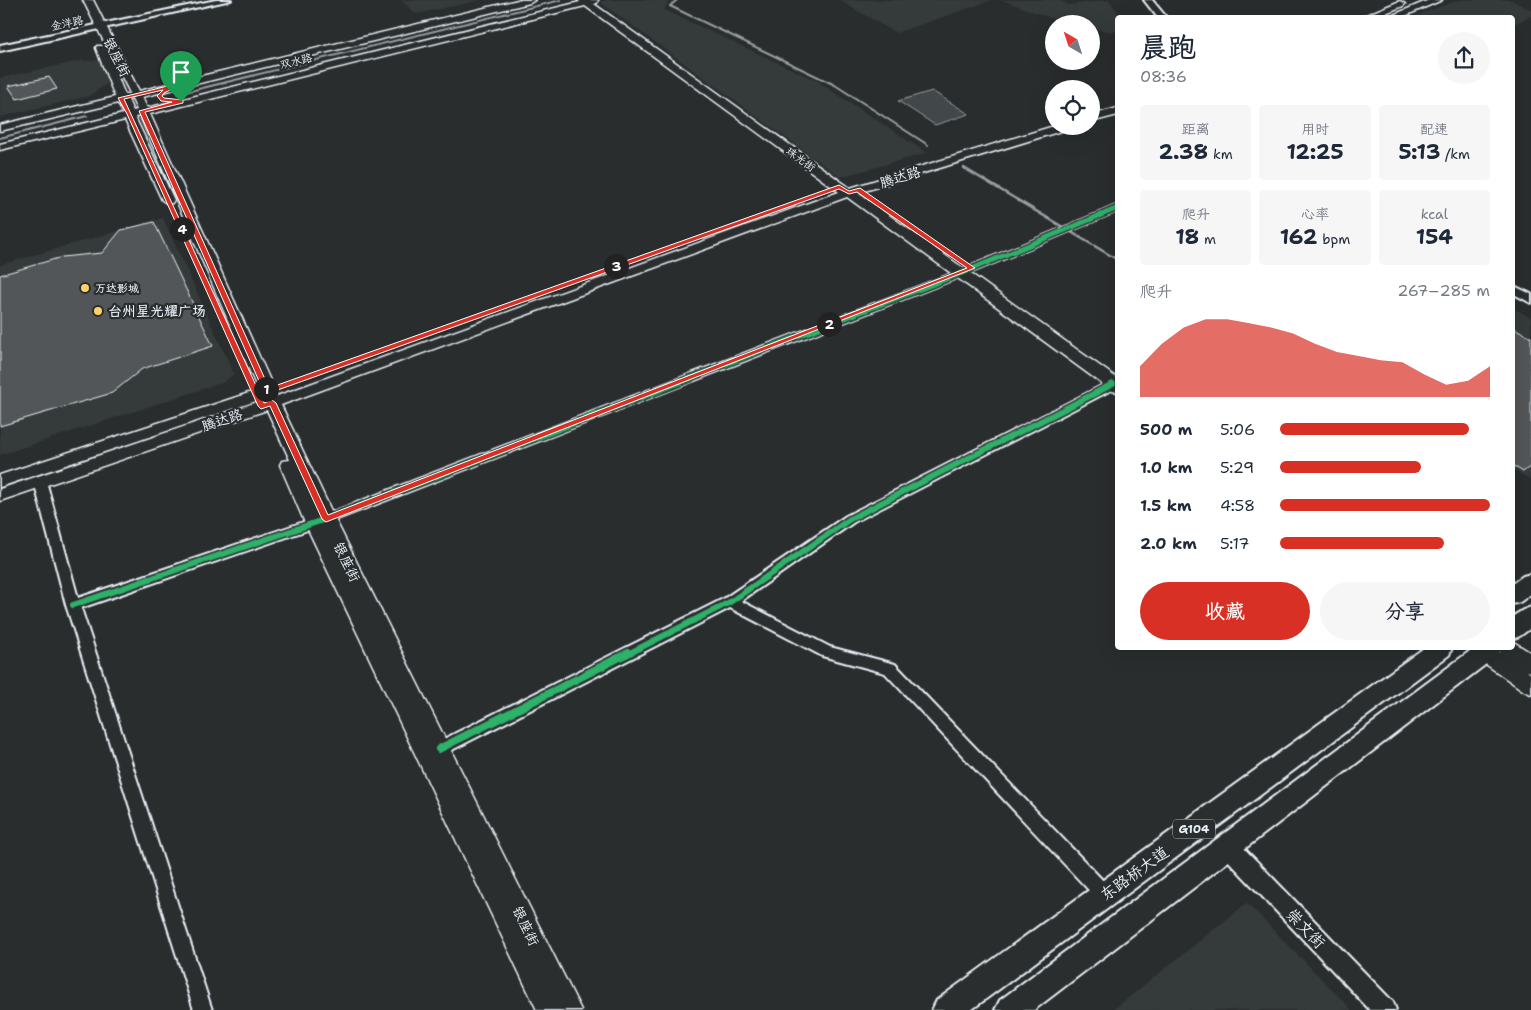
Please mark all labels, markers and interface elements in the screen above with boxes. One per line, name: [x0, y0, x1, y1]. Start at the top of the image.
street label: 金洋路: [49, 13, 85, 34]
north arrow: [1045, 15, 1100, 70]
map controls: [1045, 15, 1100, 135]
text: 晨跑: [1140, 28, 1196, 66]
button: share: [1438, 32, 1490, 84]
street label: 银座街: [99, 34, 135, 80]
street label: 双水路: [278, 50, 314, 73]
pin: [160, 51, 202, 102]
icon: arrive: [167, 58, 195, 86]
text: 08:36: [1140, 66, 1187, 87]
button: locate: [1045, 80, 1100, 135]
text: 距离: [1182, 120, 1210, 138]
text: 用时: [1301, 120, 1329, 138]
text: 配速: [1420, 120, 1448, 138]
text: 2.38: [1159, 138, 1208, 166]
text: 12:25: [1286, 138, 1344, 166]
text: 5:13: [1399, 138, 1440, 166]
street label: 珠光街: [783, 144, 819, 176]
text: km: [1208, 145, 1233, 163]
text: /km: [1440, 145, 1470, 163]
street label: 腾达路: [877, 162, 923, 192]
text: 爬升: [1182, 205, 1210, 223]
text: 心率: [1301, 205, 1329, 223]
text: kcal: [1421, 205, 1448, 223]
pin: 4: [170, 216, 194, 242]
text: 4: [178, 220, 187, 238]
text: 18: [1175, 223, 1199, 251]
text: 162: [1280, 223, 1317, 251]
text: 154: [1416, 223, 1453, 251]
text: m: [1199, 230, 1216, 248]
text: bpm: [1317, 230, 1350, 248]
pin: 3: [604, 254, 628, 278]
text: 3: [612, 257, 621, 275]
text: 267–285 m: [1397, 280, 1490, 301]
place label: 万达影城: [95, 281, 139, 296]
text: 爬升: [1140, 281, 1172, 302]
marker: 万达影城: [79, 282, 91, 294]
place label: 台州星光耀广场: [108, 302, 206, 320]
marker: 台州星光耀广场: [92, 305, 104, 317]
pin: 2: [816, 312, 842, 336]
text: 2: [825, 315, 834, 333]
pin: 1: [254, 376, 278, 402]
text: 1: [263, 380, 270, 398]
street label: 腾达路: [199, 405, 245, 435]
text: 500 m: [1140, 419, 1192, 440]
text: 5:06: [1220, 419, 1255, 440]
text: 1.0 km: [1140, 457, 1192, 478]
text: 5:29: [1220, 457, 1254, 478]
text: 1.5 km: [1140, 495, 1192, 516]
text: 4:58: [1220, 495, 1255, 516]
text: 2.0 km: [1140, 533, 1197, 554]
text: 5:17: [1220, 533, 1250, 554]
street label: 银座街: [330, 539, 364, 585]
button: 收藏: [1140, 582, 1310, 640]
button: 分享: [1320, 582, 1490, 640]
road number: G104: [1173, 820, 1215, 839]
street label: 东路桥大道: [1096, 841, 1173, 905]
street label: 银座街: [509, 903, 543, 949]
street label: 崇文街: [1281, 904, 1330, 953]

